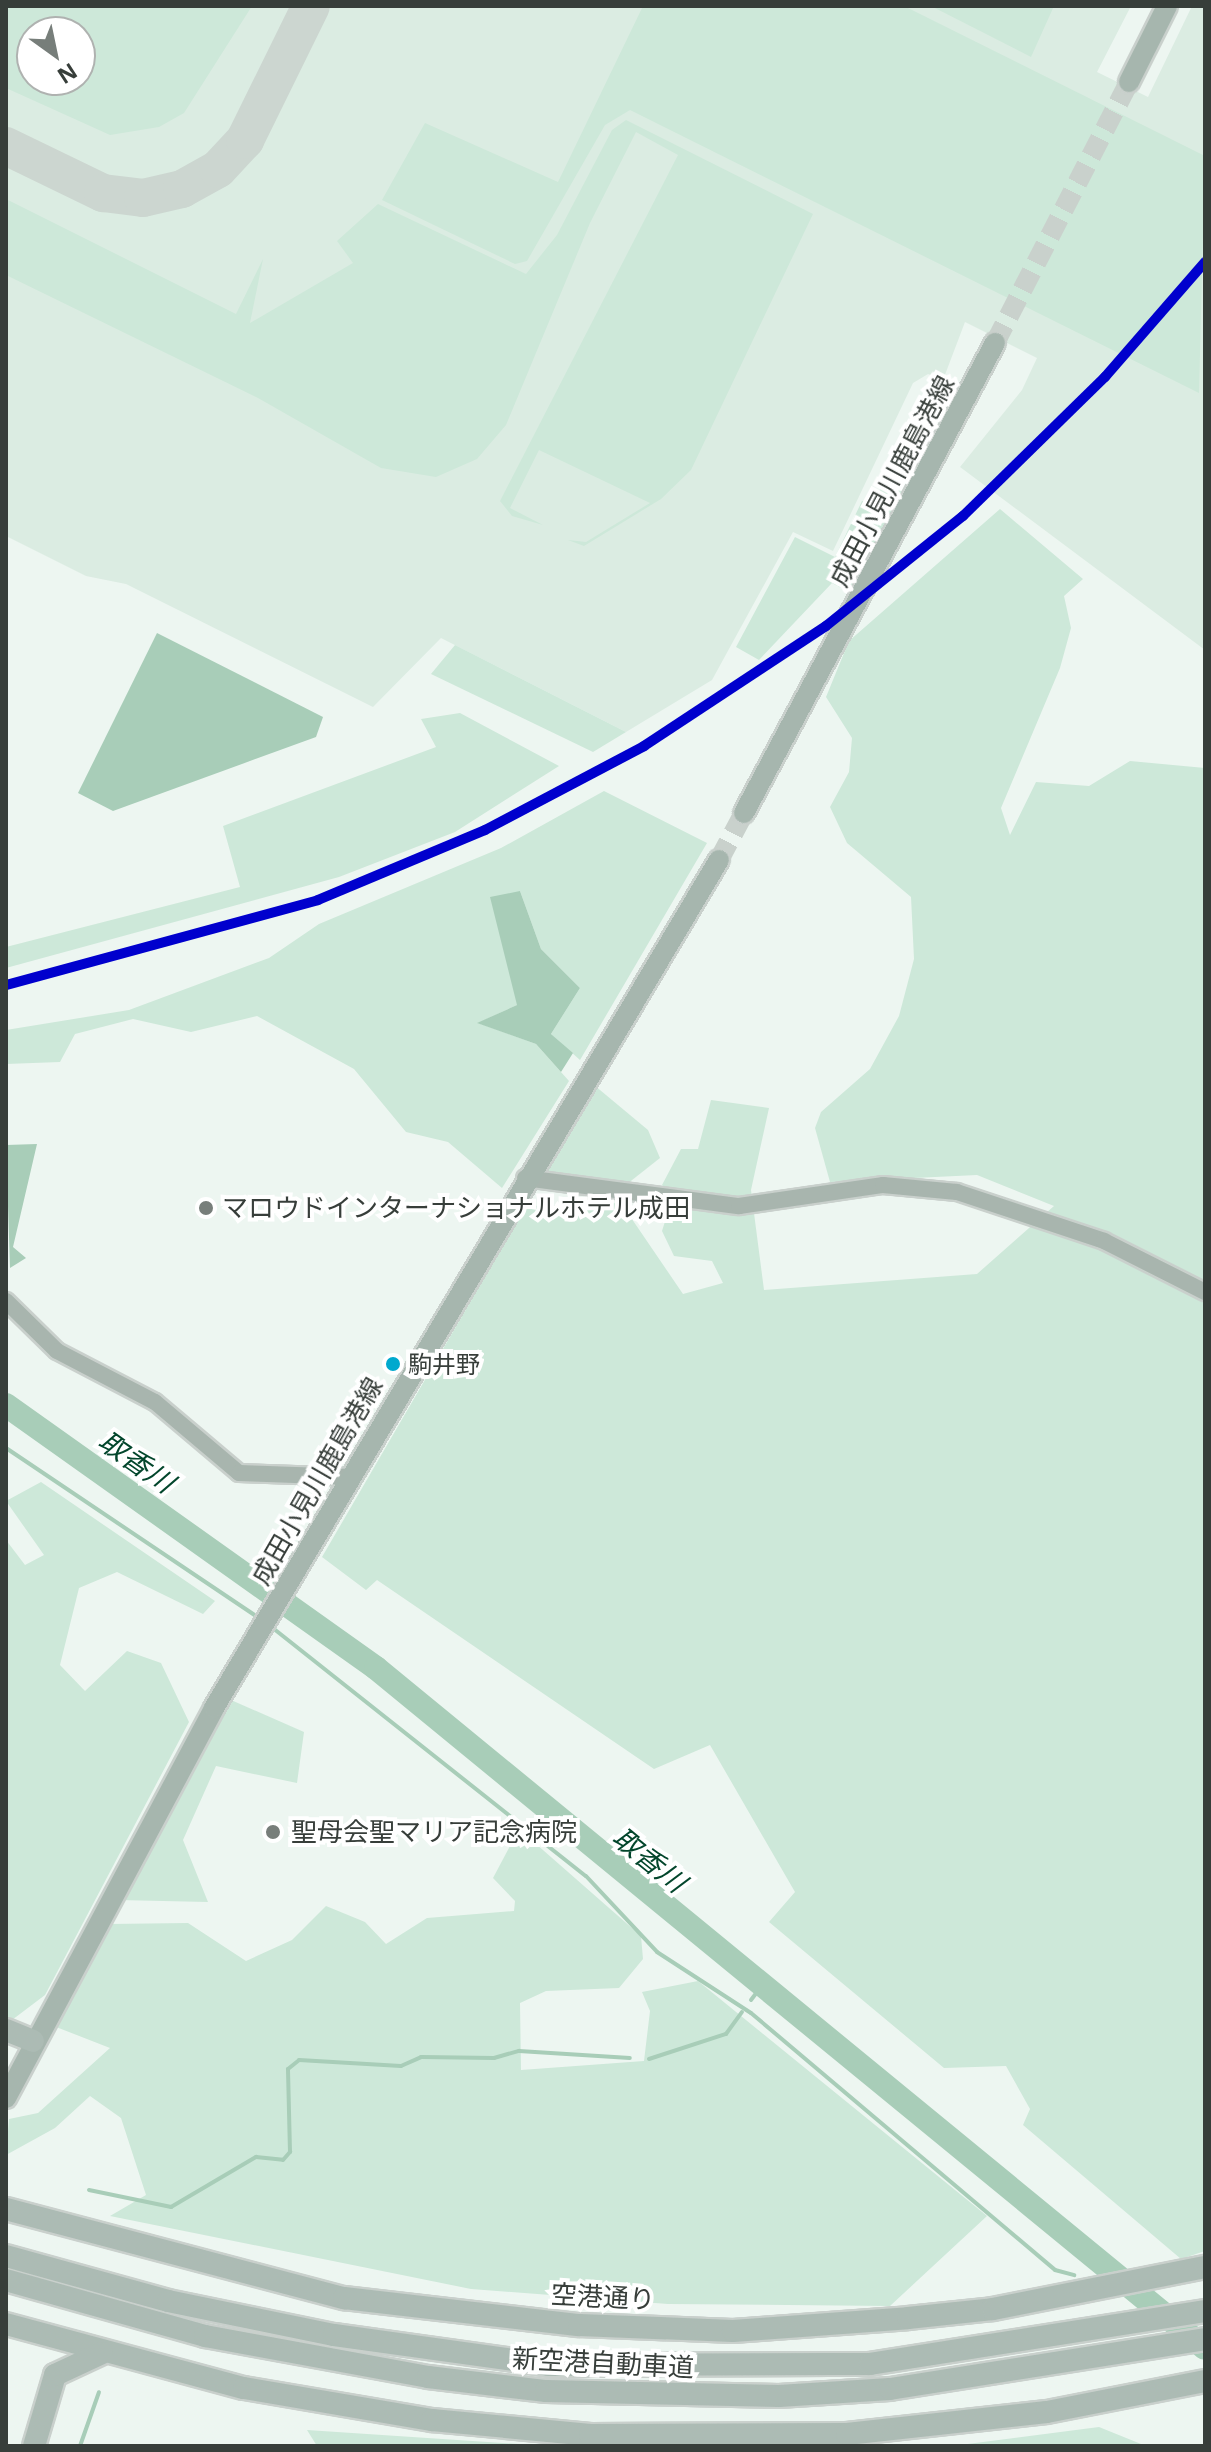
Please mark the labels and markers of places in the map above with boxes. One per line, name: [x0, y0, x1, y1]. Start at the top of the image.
place label: マロウドインターナショナルホテル成田: [222, 1192, 690, 1224]
marker: マロウドインターナショナルホテル成田: [197, 1199, 215, 1217]
place label: 駒井野: [408, 1350, 480, 1378]
marker: 駒井野: [385, 1356, 401, 1372]
place label: 聖母会聖マリア記念病院: [291, 1816, 577, 1848]
marker: 聖母会聖マリア記念病院: [262, 1821, 284, 1843]

